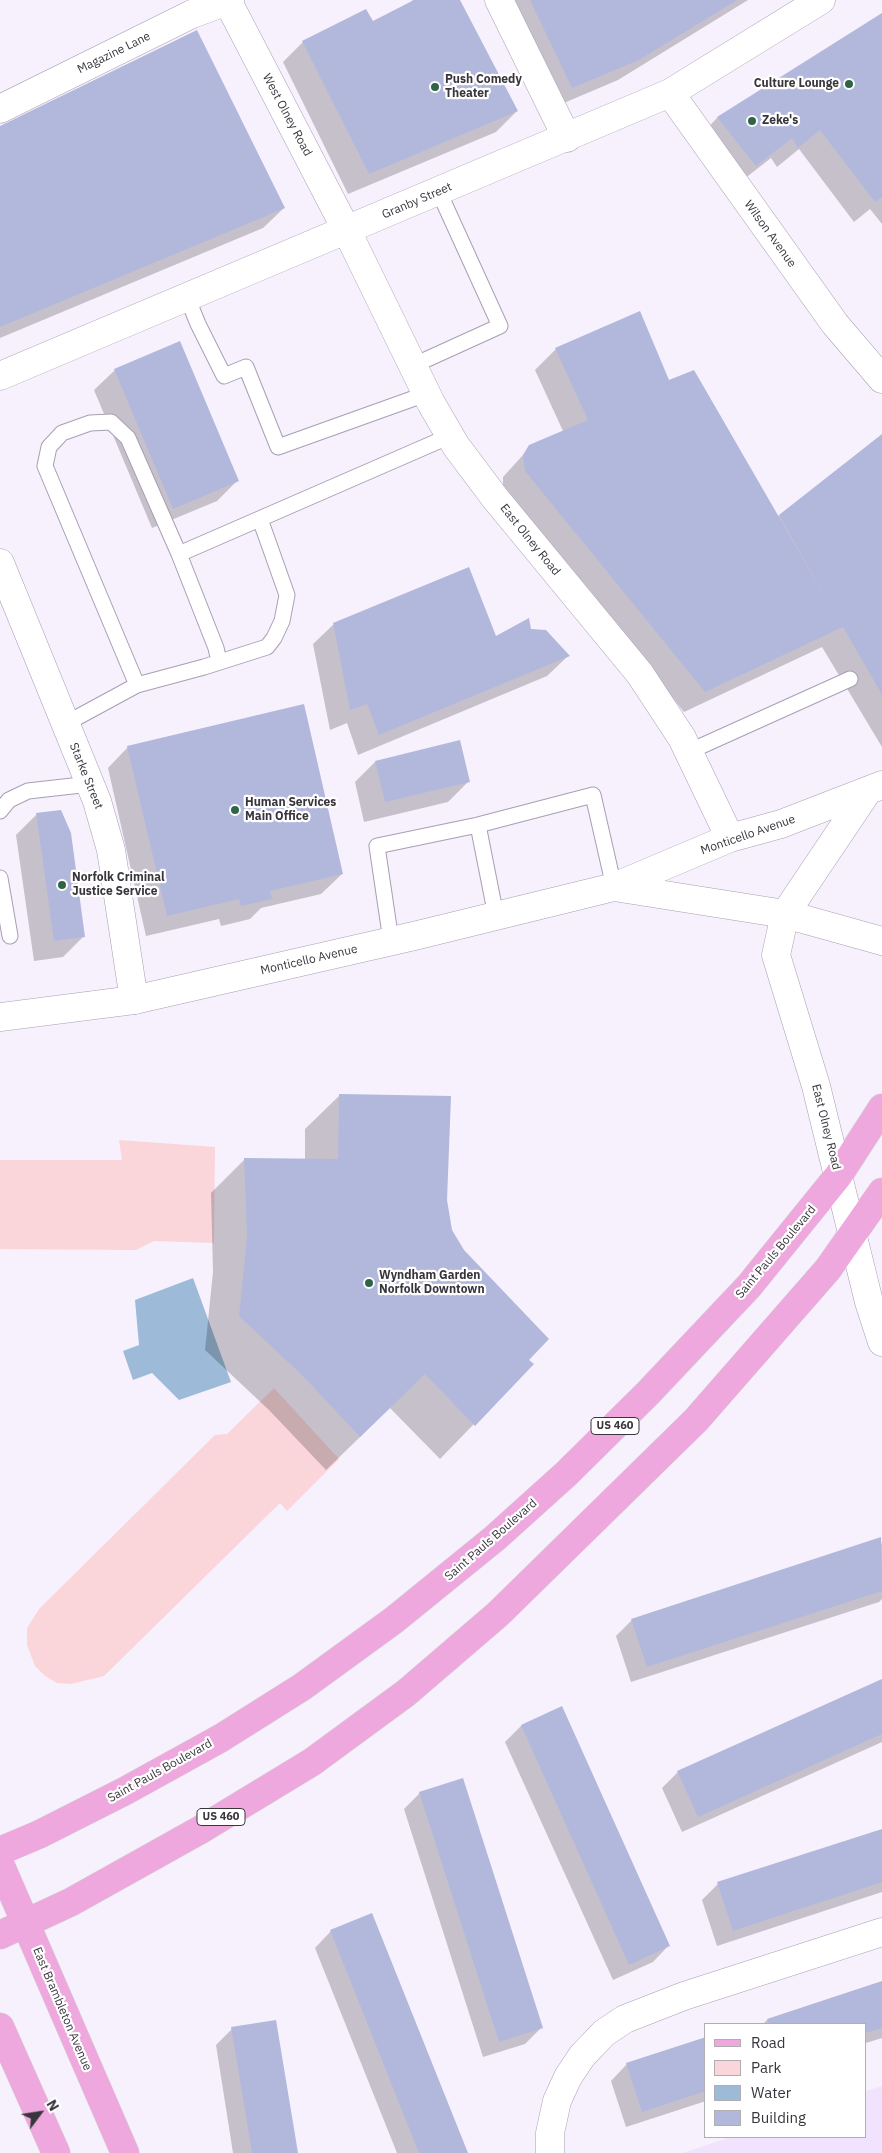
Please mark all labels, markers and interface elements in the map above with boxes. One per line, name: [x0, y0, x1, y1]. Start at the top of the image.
street label: Magazine Lane: [75, 29, 153, 77]
street label: West Olney Road: [259, 71, 315, 159]
place label: Push Comedy Theater: [445, 73, 522, 101]
place label: Culture Lounge: [754, 77, 839, 91]
marker: Culture Lounge: [843, 78, 855, 90]
marker: Push Comedy Theater: [429, 81, 441, 93]
place label: Zeke's: [762, 114, 798, 128]
marker: Zeke's: [746, 115, 758, 127]
street label: Granby Street: [380, 180, 454, 222]
street label: Wilson Avenue: [741, 198, 799, 270]
street label: East Olney Road: [497, 501, 563, 579]
street label: Starke Street: [66, 741, 106, 811]
place label: Human Services Main Office: [245, 796, 336, 824]
marker: Human Services Main Office: [229, 804, 241, 816]
street label: Monticello Avenue: [699, 812, 797, 858]
place label: Norfolk Criminal Justice Service: [72, 871, 165, 899]
marker: Norfolk Criminal Justice Service: [56, 879, 68, 891]
street label: Monticello Avenue: [259, 942, 359, 978]
street label: East Olney Road: [808, 1083, 844, 1171]
street label: Saint Pauls Boulevard: [733, 1202, 819, 1302]
place label: Wyndham Garden Norfolk Downtown: [379, 1269, 485, 1297]
marker: Wyndham Garden Norfolk Downtown: [363, 1277, 375, 1289]
road number: US 460: [591, 1418, 639, 1434]
street label: Saint Pauls Boulevard: [442, 1496, 540, 1584]
street label: Saint Pauls Boulevard: [105, 1736, 215, 1806]
road number: US 460: [197, 1808, 245, 1825]
street label: East Brambleton Avenue: [29, 1945, 95, 2073]
legend: [704, 2023, 867, 2138]
text: Road: [751, 2033, 786, 2052]
text: Park: [751, 2058, 781, 2077]
text: Water: [751, 2083, 791, 2102]
north arrow: [15, 2088, 65, 2138]
text: N: [43, 2096, 63, 2114]
text: Building: [751, 2108, 806, 2127]

